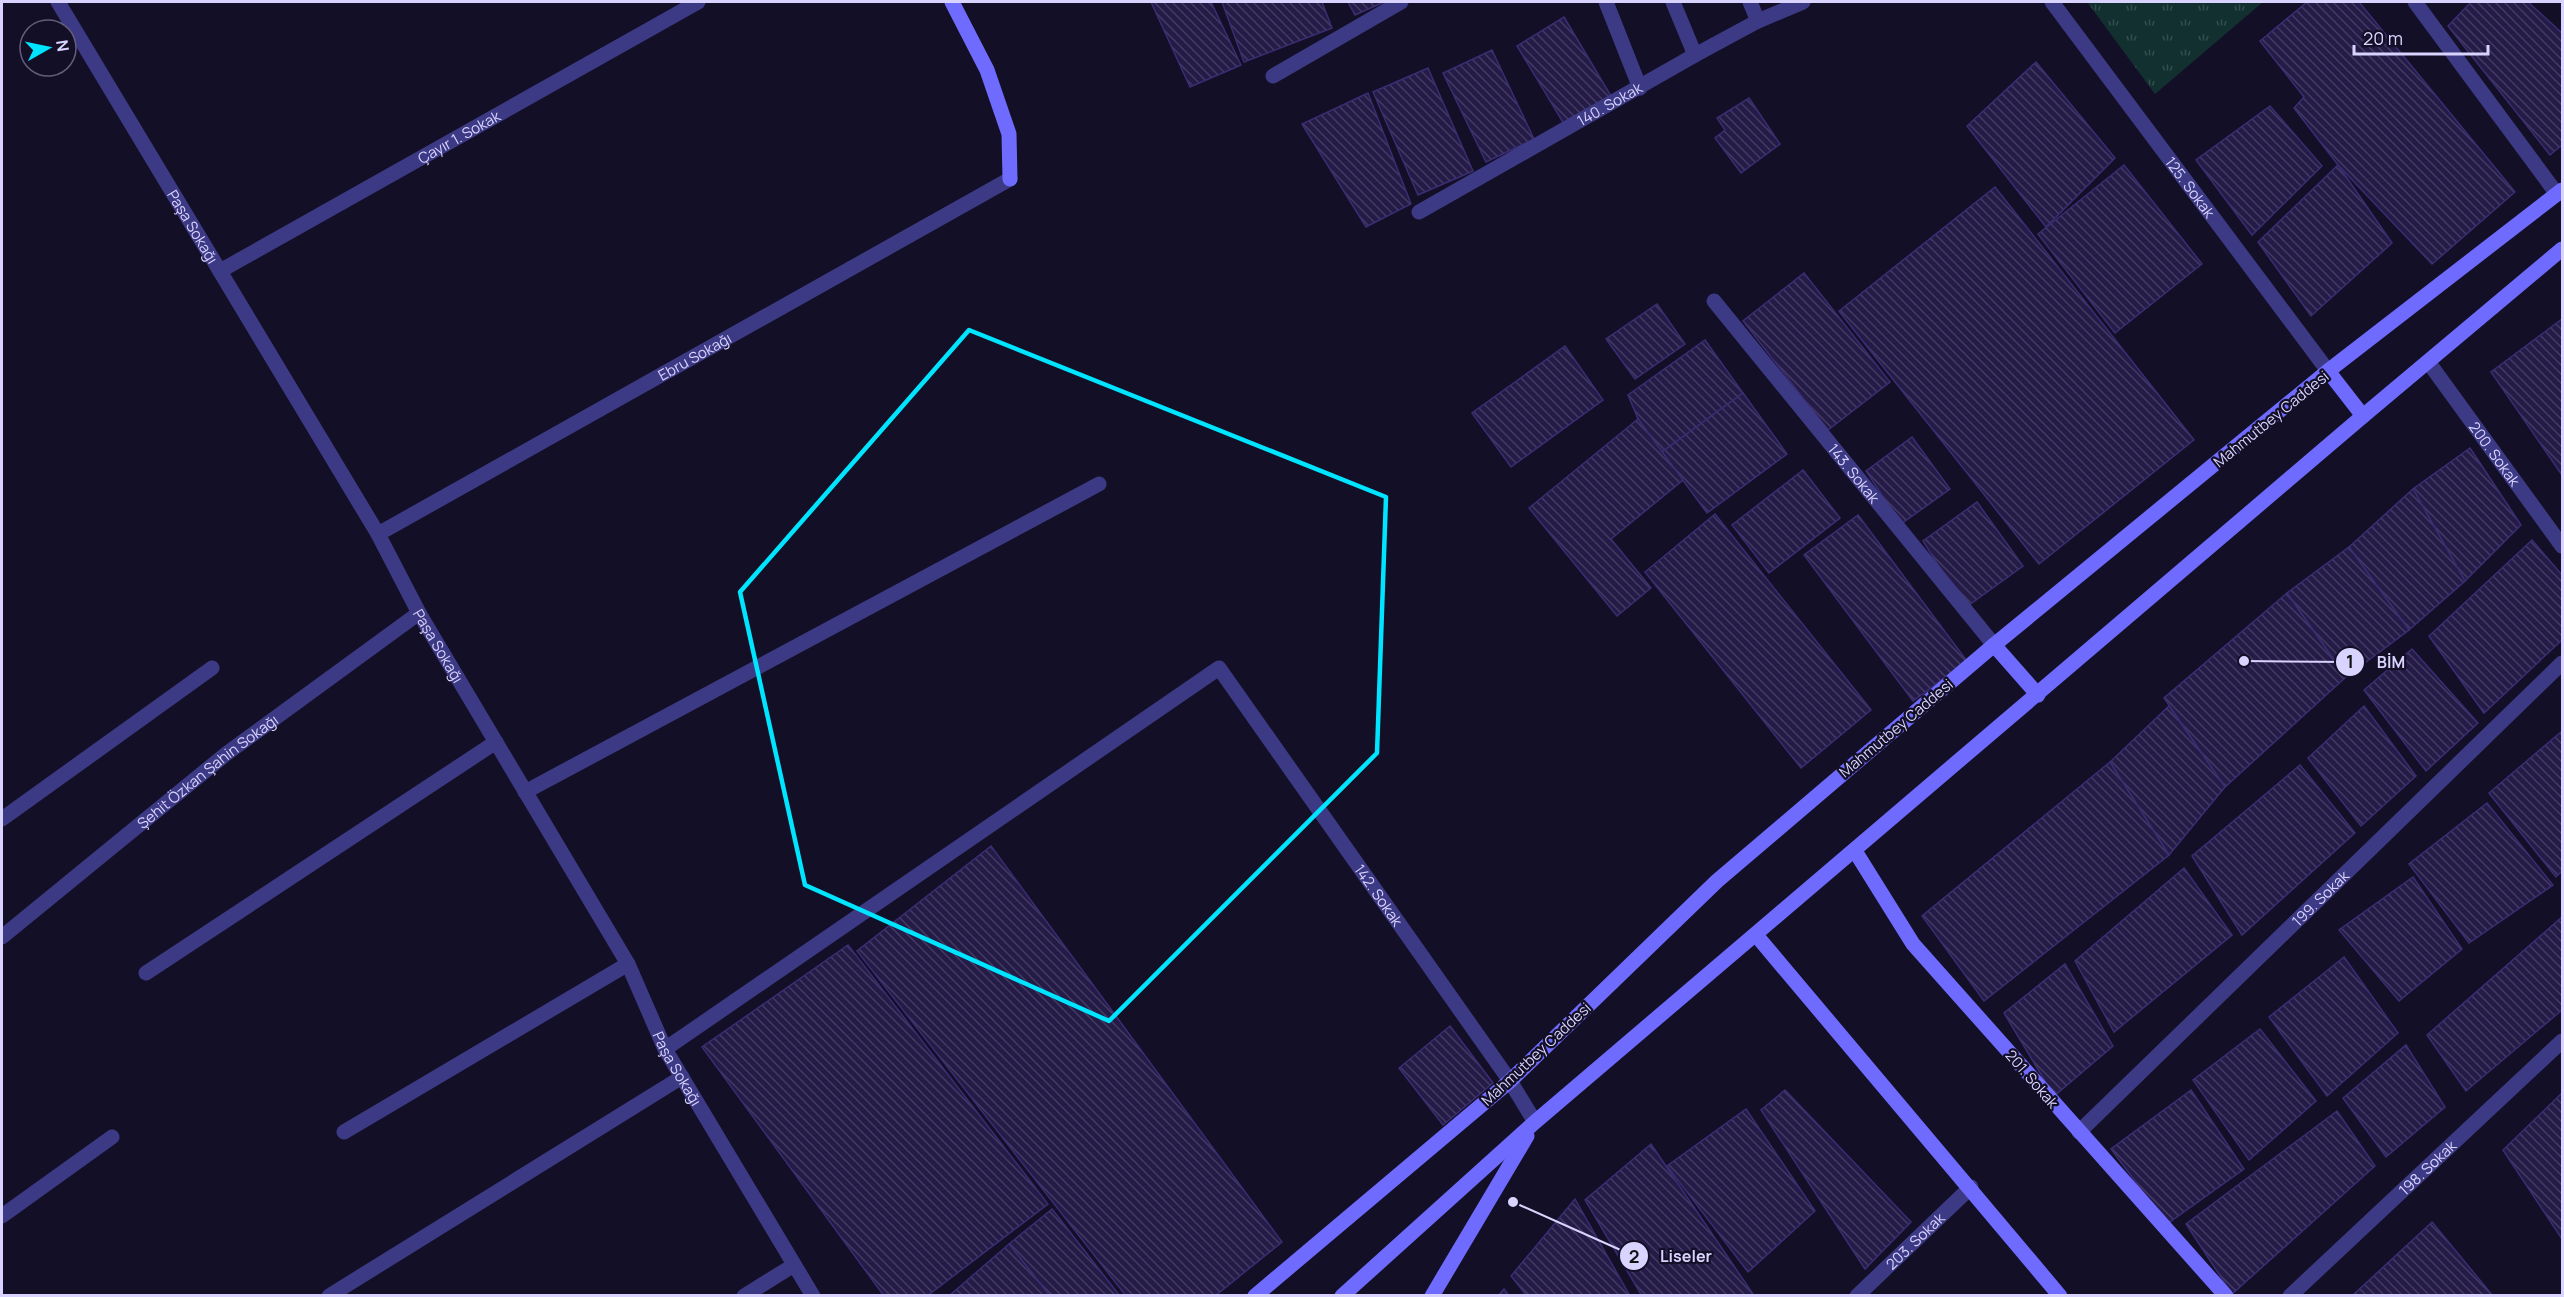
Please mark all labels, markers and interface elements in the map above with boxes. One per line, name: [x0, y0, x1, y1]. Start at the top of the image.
north arrow: [18, 18, 78, 78]
scale bar: [2354, 18, 2488, 56]
text: 20 m: [2363, 26, 2403, 50]
text: N: [51, 38, 75, 53]
street label: 140. Sokak: [1573, 77, 1646, 131]
street label: Çayır 1. Sokak: [414, 105, 504, 168]
street label: 125. Sokak: [2161, 152, 2220, 222]
street label: Paşa Sokağı: [163, 186, 223, 267]
street label: Ebru Sokağı: [654, 327, 735, 385]
street label: Mahmutbey Caddesi: [2209, 366, 2333, 472]
street label: 200. Sokak: [2464, 417, 2526, 491]
street label: 143. Sokak: [1824, 439, 1885, 508]
street label: Paşa Sokağı: [408, 605, 469, 687]
callout: BİM: [2335, 645, 2418, 679]
text: 1: [2346, 649, 2354, 673]
text: BİM: [2377, 651, 2405, 673]
street label: Mahmutbey Caddesi: [1835, 674, 1957, 782]
street label: Şehit Özkan Şahin Sokağı: [132, 709, 282, 833]
street label: 142. Sokak: [1350, 860, 1408, 931]
street label: 199. Sokak: [2287, 865, 2354, 931]
street label: Mahmutbey Caddesi: [1477, 998, 1595, 1110]
street label: Paşa Sokağı: [648, 1028, 707, 1110]
street label: 201. Sokak: [2001, 1045, 2064, 1113]
street label: 198. Sokak: [2394, 1135, 2461, 1200]
street label: 203. Sokak: [1881, 1207, 1949, 1274]
callout: Liseler: [1619, 1239, 1724, 1273]
text: 2: [1629, 1244, 1639, 1268]
text: Liseler: [1660, 1245, 1712, 1267]

